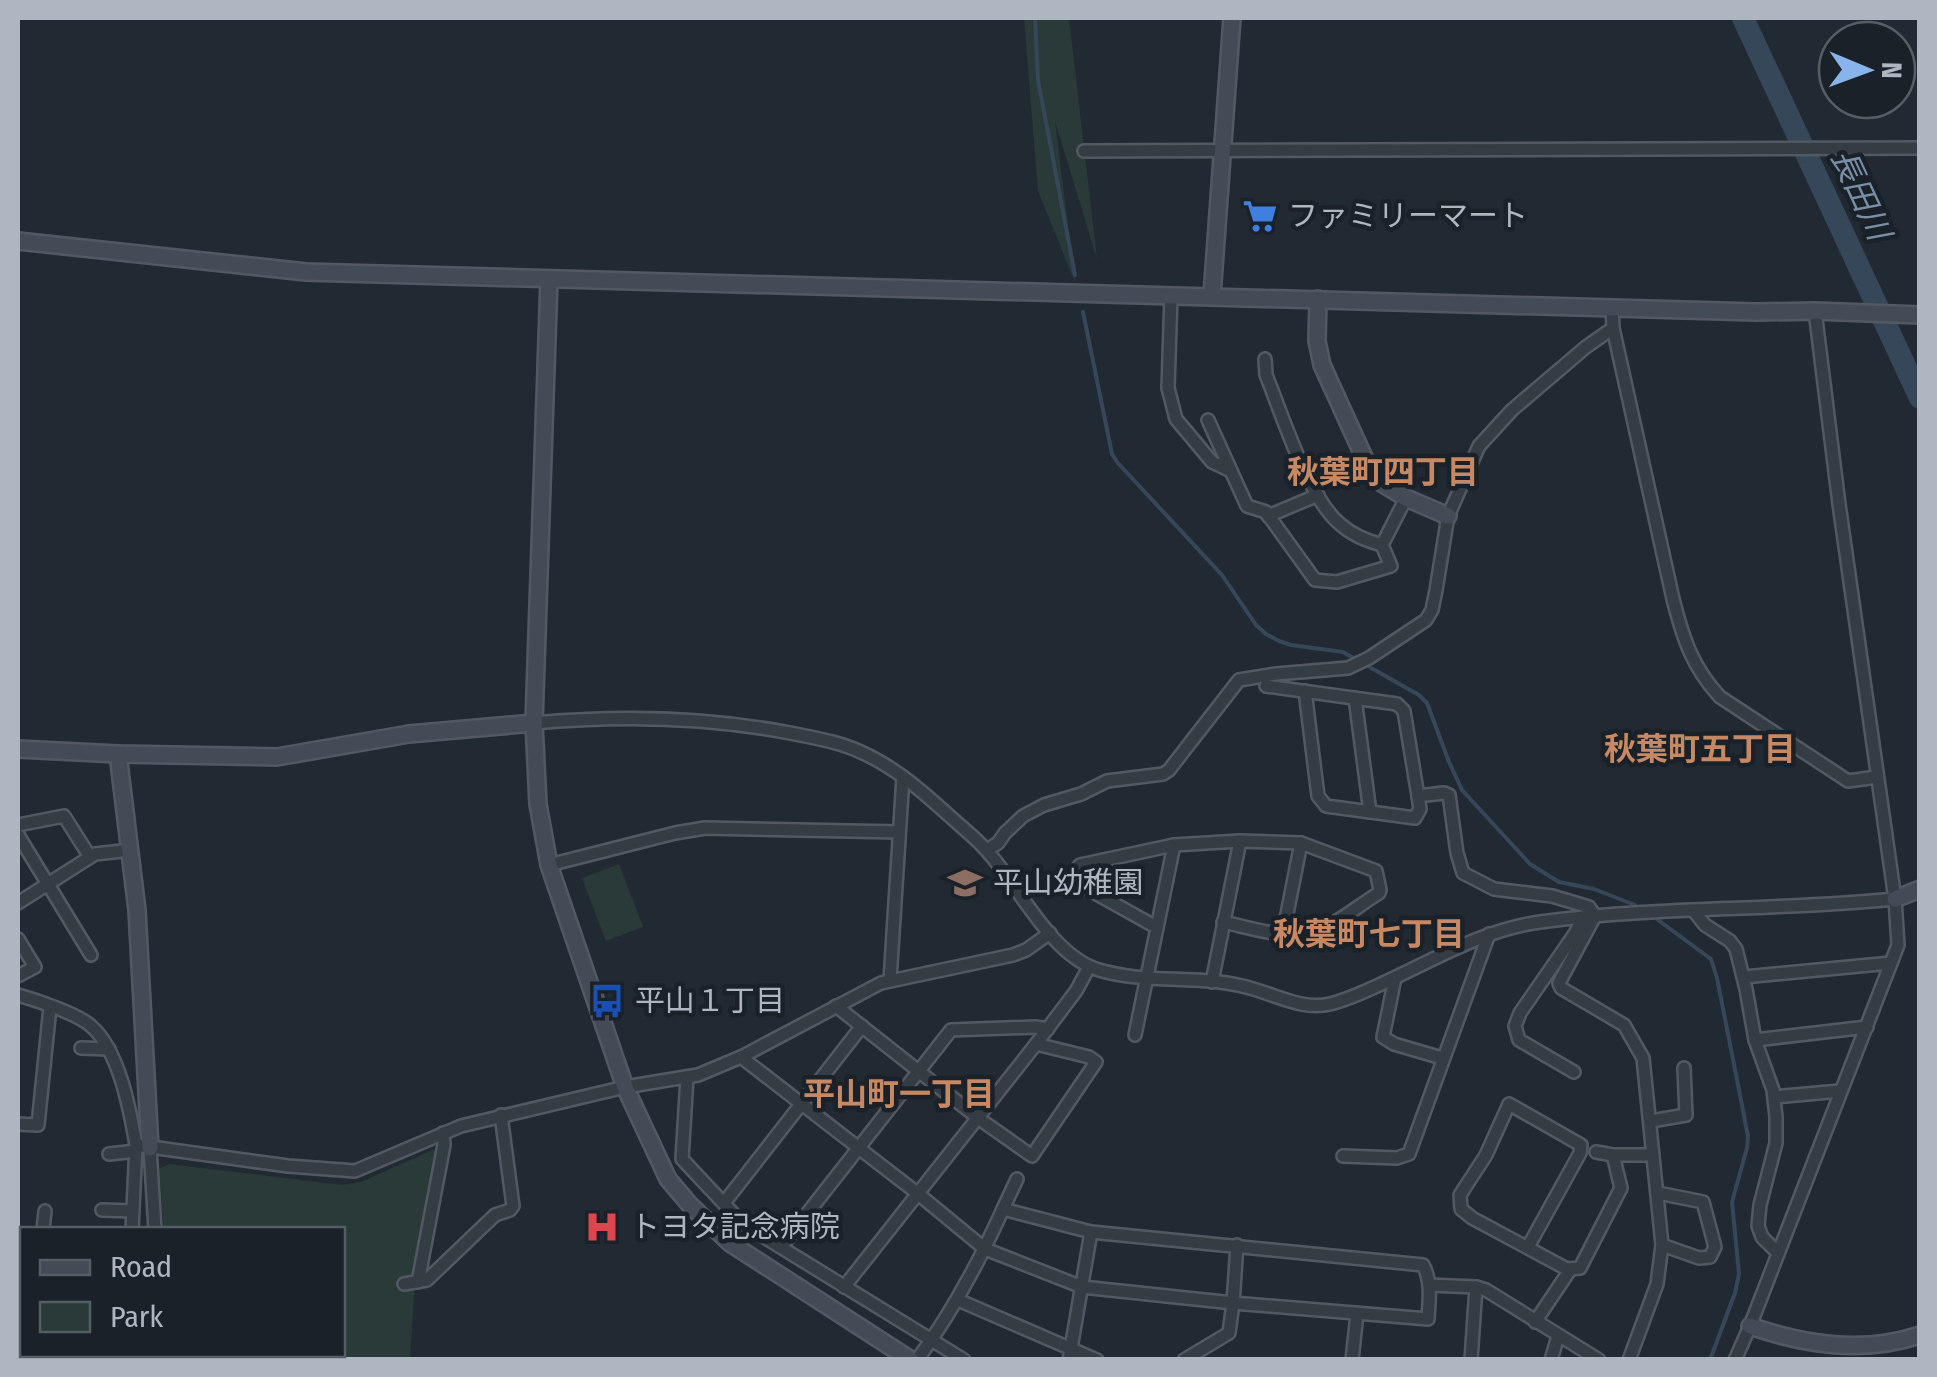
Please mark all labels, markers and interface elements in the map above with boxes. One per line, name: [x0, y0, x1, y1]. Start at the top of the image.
north arrow: [1817, 20, 1917, 120]
text: N: [1875, 62, 1908, 79]
water label: 長田川: [1823, 142, 1900, 248]
supermarket icon: ファミリーマート: [1241, 197, 1279, 235]
place label: ファミリーマート: [1288, 198, 1528, 234]
district label: 秋葉町四丁目: [1287, 453, 1479, 491]
district label: 秋葉町五丁目: [1604, 730, 1796, 768]
school or university icon: 平山幼稚園: [946, 864, 984, 902]
place label: 平山幼稚園: [993, 865, 1143, 901]
district label: 秋葉町七丁目: [1273, 915, 1465, 953]
bus stop icon: 平山１丁目: [588, 982, 626, 1020]
place label: 平山１丁目: [635, 983, 785, 1019]
district label: 平山町一丁目: [803, 1075, 995, 1113]
hospital icon: トヨタ記念病院: [583, 1208, 621, 1246]
place label: トヨタ記念病院: [630, 1209, 840, 1245]
legend: [20, 1227, 345, 1357]
text: Road: [110, 1249, 172, 1285]
text: Park: [110, 1299, 163, 1335]

